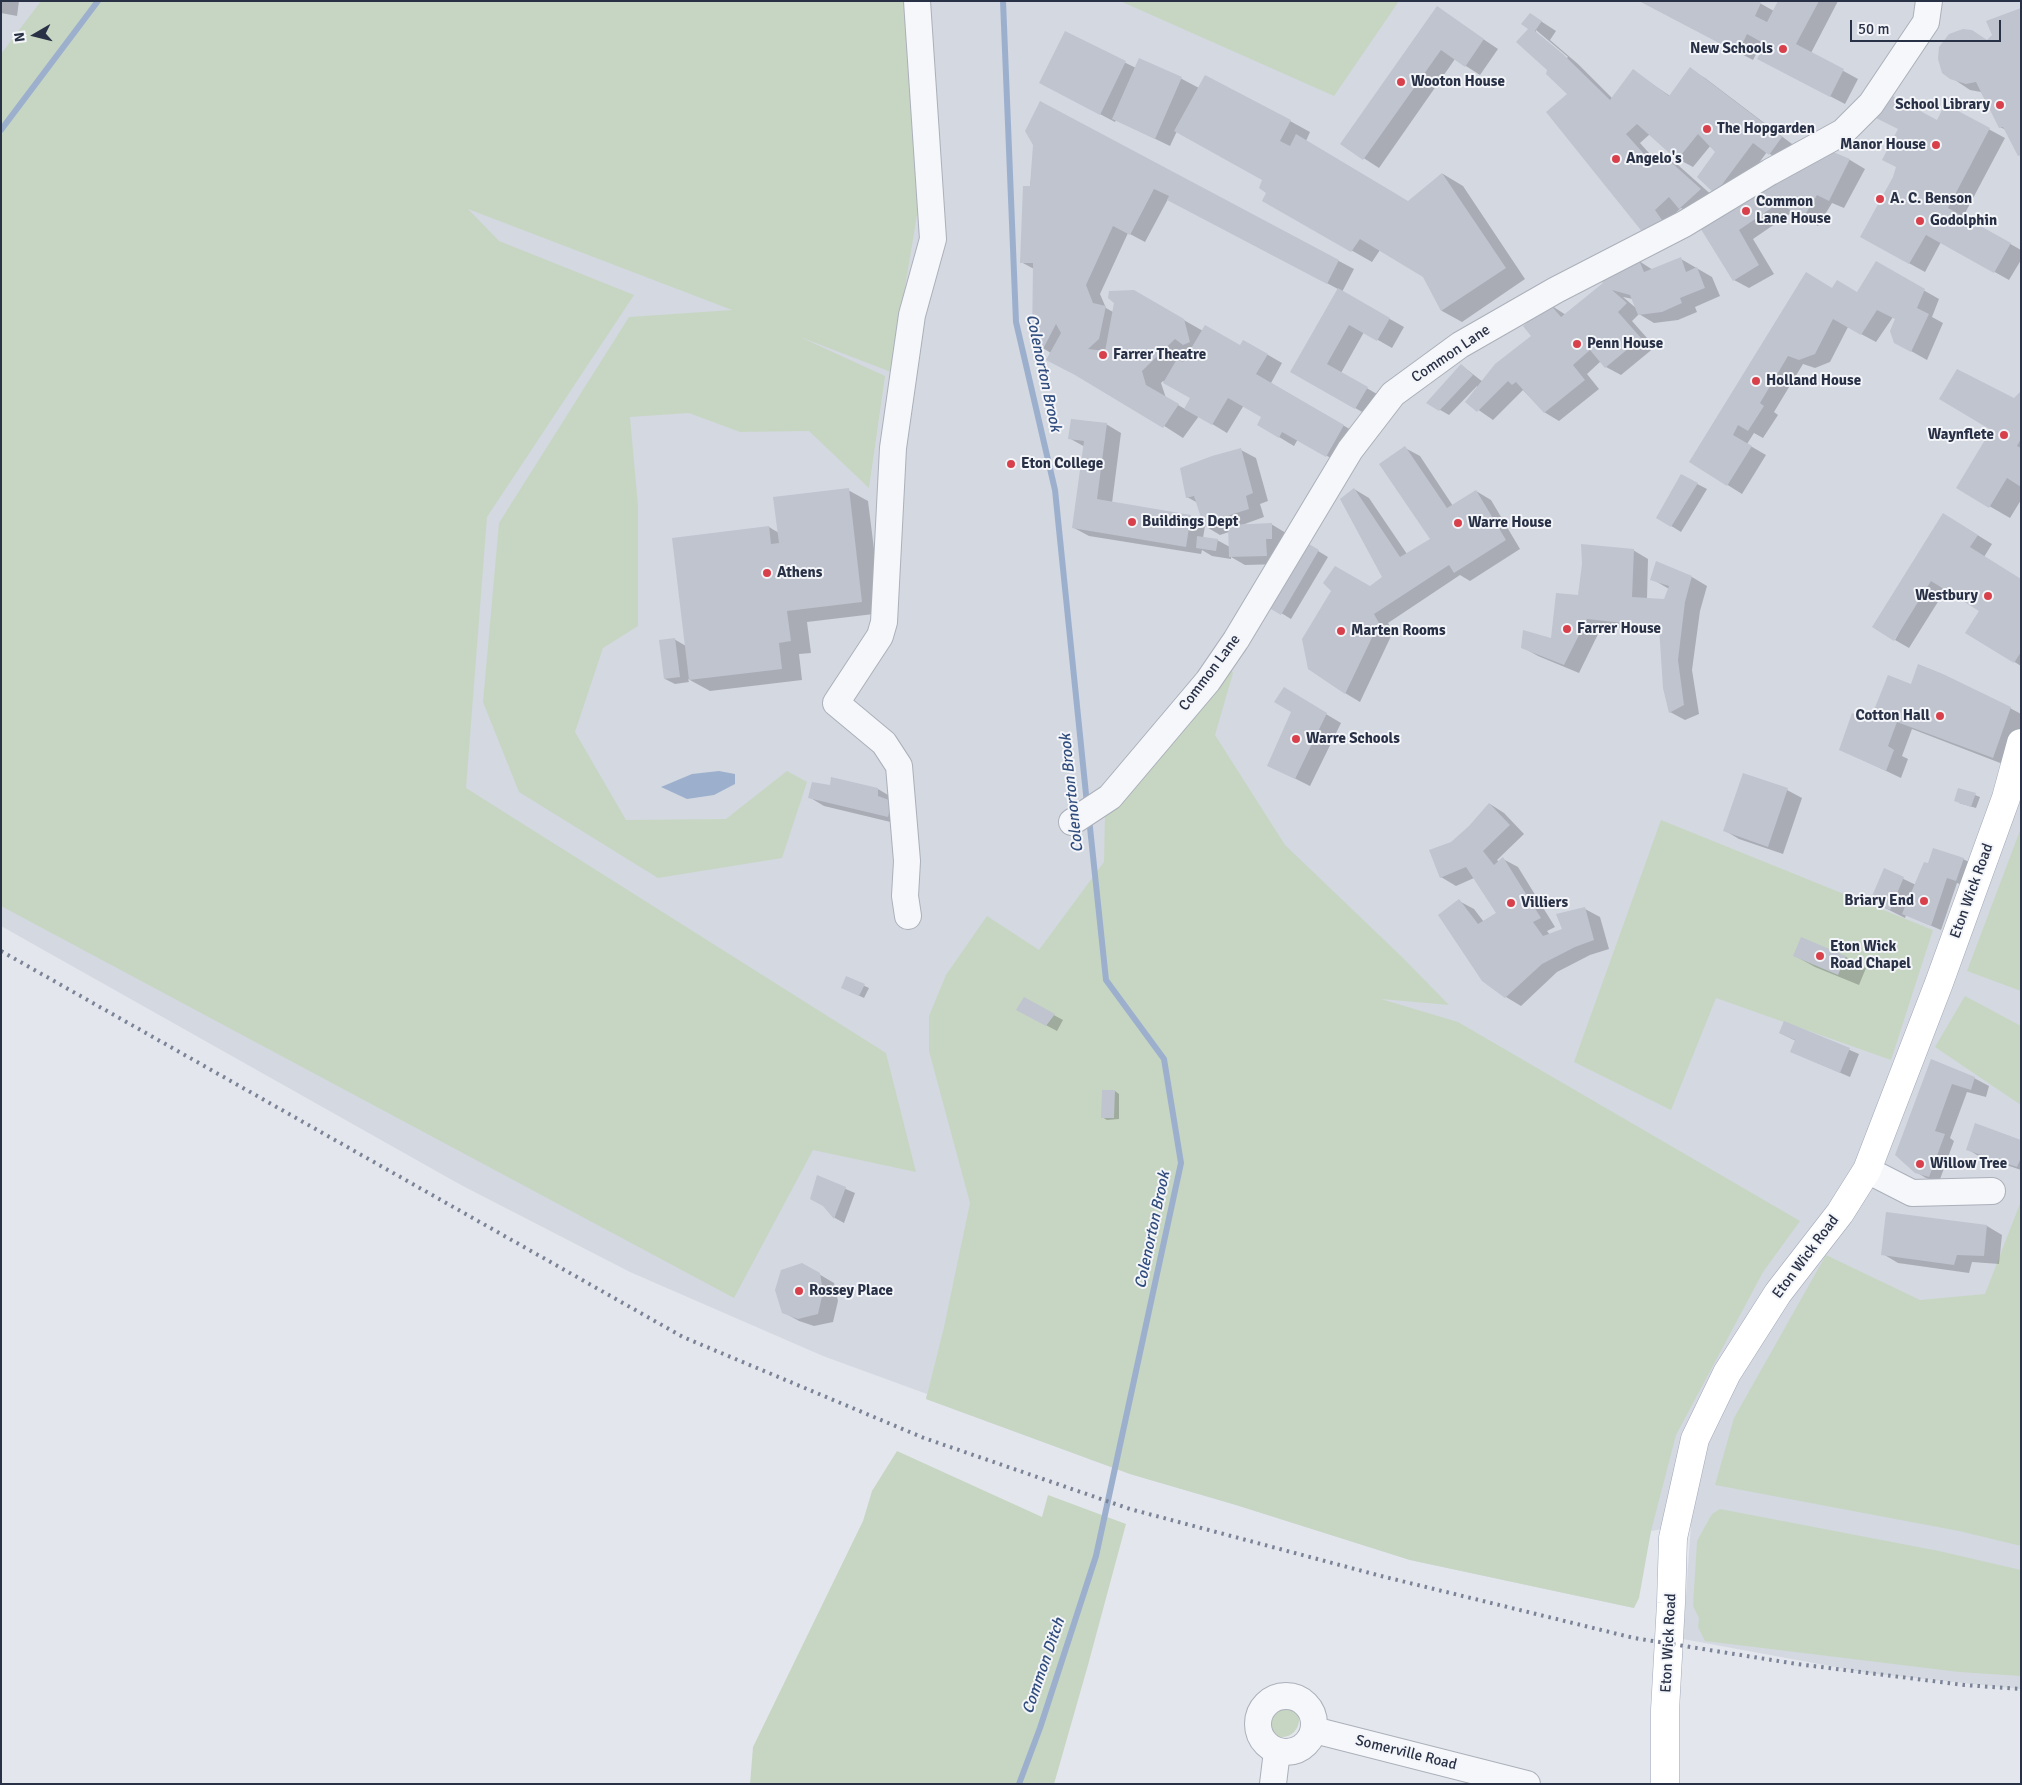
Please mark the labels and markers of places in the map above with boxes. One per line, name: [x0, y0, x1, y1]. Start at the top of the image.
place label: New Schools: [1690, 40, 1773, 58]
marker: New Schools: [1777, 43, 1789, 55]
place label: Wooton House: [1411, 73, 1505, 91]
marker: Wooton House: [1395, 76, 1407, 88]
place label: School Library: [1895, 96, 1990, 114]
marker: School Library: [1994, 99, 2006, 111]
place label: The Hopgarden: [1717, 120, 1815, 138]
marker: The Hopgarden: [1701, 123, 1713, 135]
place label: Manor House: [1840, 136, 1926, 154]
marker: Manor House: [1930, 139, 1942, 151]
place label: Angelo's: [1626, 150, 1682, 168]
marker: Angelo's: [1610, 153, 1622, 165]
place label: A. C. Benson: [1890, 190, 1972, 208]
place label: Common Lane House: [1756, 193, 1831, 228]
marker: A. C. Benson: [1874, 193, 1886, 205]
marker: Common Lane House: [1740, 205, 1752, 217]
place label: Godolphin: [1930, 212, 1997, 230]
marker: Godolphin: [1914, 215, 1926, 227]
place label: Penn House: [1587, 335, 1663, 353]
marker: Penn House: [1571, 338, 1583, 350]
place label: Farrer Theatre: [1113, 346, 1206, 364]
marker: Farrer Theatre: [1097, 349, 1109, 361]
place label: Holland House: [1766, 372, 1861, 390]
marker: Holland House: [1750, 375, 1762, 387]
place label: Waynflete: [1928, 426, 1994, 444]
marker: Waynflete: [1998, 429, 2010, 441]
place label: Eton College: [1021, 455, 1103, 473]
marker: Eton College: [1005, 458, 1017, 470]
place label: Buildings Dept: [1142, 513, 1238, 531]
place label: Warre House: [1468, 514, 1552, 532]
marker: Buildings Dept: [1126, 516, 1138, 528]
marker: Warre House: [1452, 517, 1464, 529]
place label: Athens: [777, 564, 822, 582]
marker: Athens: [761, 567, 773, 579]
place label: Westbury: [1915, 587, 1978, 605]
marker: Westbury: [1982, 590, 1994, 602]
place label: Farrer House: [1577, 620, 1661, 638]
place label: Marten Rooms: [1351, 622, 1446, 640]
marker: Farrer House: [1561, 623, 1573, 635]
marker: Marten Rooms: [1335, 625, 1347, 637]
place label: Cotton Hall: [1855, 707, 1930, 725]
marker: Cotton Hall: [1934, 710, 1946, 722]
place label: Warre Schools: [1306, 730, 1400, 748]
marker: Warre Schools: [1290, 733, 1302, 745]
place label: Briary End: [1844, 892, 1914, 910]
place label: Villiers: [1521, 894, 1568, 912]
marker: Briary End: [1918, 895, 1930, 907]
marker: Villiers: [1505, 897, 1517, 909]
place label: Eton Wick Road Chapel: [1830, 938, 1911, 973]
marker: Eton Wick Road Chapel: [1814, 950, 1826, 962]
place label: Willow Tree: [1930, 1155, 2007, 1173]
marker: Willow Tree: [1914, 1158, 1926, 1170]
place label: Rossey Place: [809, 1282, 893, 1300]
marker: Rossey Place: [793, 1285, 805, 1297]

